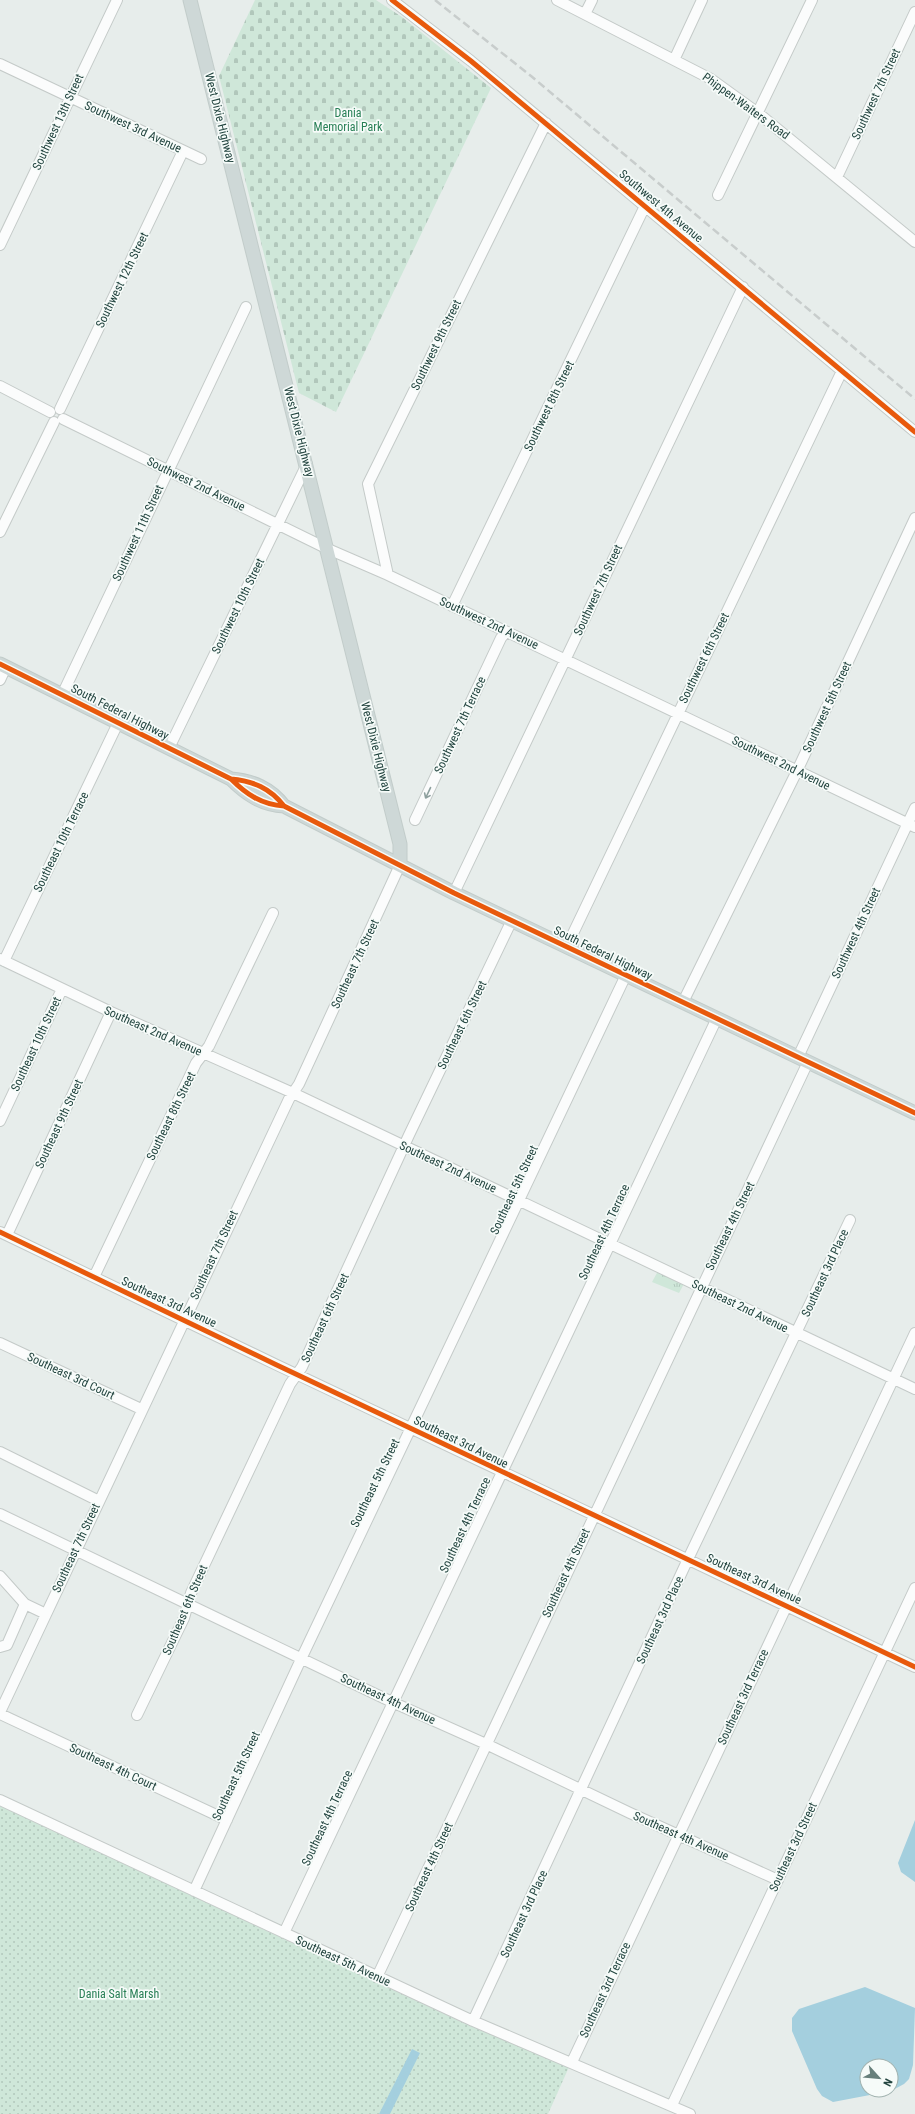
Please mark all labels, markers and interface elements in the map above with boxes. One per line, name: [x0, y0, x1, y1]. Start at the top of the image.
street label: Southwest 7th Street: [849, 46, 903, 142]
street label: Phippen-Waiters Road: [700, 70, 792, 142]
street label: Southwest 13th Street: [30, 71, 87, 172]
street label: West Dixie Highway: [202, 71, 238, 165]
street label: Southwest 3rd Avenue: [82, 98, 184, 156]
park label: Dania Memorial Park: [314, 106, 383, 134]
street label: Southwest 4th Avenue: [616, 167, 706, 245]
street label: Southwest 12th Street: [93, 229, 151, 330]
street label: Southwest 9th Street: [408, 297, 464, 392]
street label: Southwest 8th Street: [521, 358, 577, 453]
street label: West Dixie Highway: [281, 385, 317, 479]
street label: Southwest 2nd Avenue: [145, 454, 248, 514]
street label: Southwest 11th Street: [110, 482, 167, 583]
street label: Southwest 7th Street: [571, 542, 625, 638]
street label: Southwest 10th Street: [209, 555, 267, 656]
street label: Southwest 2nd Avenue: [437, 594, 541, 652]
street label: Southwest 6th Street: [676, 610, 732, 705]
street label: Southwest 5th Street: [800, 659, 854, 755]
street label: Southwest 7th Terrace: [431, 674, 489, 776]
street label: South Federal Highway: [69, 681, 171, 743]
street label: West Dixie Highway: [358, 700, 394, 794]
street label: Southwest 2nd Avenue: [730, 733, 833, 793]
one-way arrow: [424, 786, 431, 798]
street label: Southeast 10th Terrace: [31, 789, 91, 894]
street label: Southwest 4th Street: [829, 885, 883, 981]
street label: Southeast 7th Street: [328, 917, 382, 1011]
street label: South Federal Highway: [551, 923, 655, 983]
street label: Southeast 6th Street: [435, 978, 490, 1072]
street label: Southeast 10th Street: [8, 994, 64, 1093]
street label: Southeast 2nd Avenue: [102, 1003, 204, 1059]
street label: Southeast 8th Street: [144, 1069, 199, 1163]
street label: Southeast 9th Street: [32, 1077, 86, 1171]
street label: Southeast 2nd Avenue: [397, 1138, 499, 1196]
street label: Southeast 5th Street: [487, 1143, 541, 1237]
street label: Southeast 4th Street: [703, 1179, 758, 1273]
street label: Southeast 4th Terrace: [576, 1182, 632, 1282]
street label: Southeast 7th Street: [187, 1208, 241, 1302]
street label: Southeast 3rd Place: [799, 1227, 852, 1319]
street label: Southeast 6th Street: [298, 1271, 352, 1365]
street label: Southeast 3rd Avenue: [119, 1274, 219, 1330]
street label: Southeast 2nd Avenue: [689, 1277, 791, 1336]
street label: Southeast 3rd Court: [25, 1350, 117, 1403]
street label: Southeast 3rd Avenue: [412, 1413, 511, 1471]
street label: Southeast 5th Street: [348, 1436, 403, 1530]
street label: Southeast 4th Terrace: [437, 1475, 493, 1575]
street label: Southeast 7th Street: [49, 1501, 103, 1595]
street label: Southeast 4th Street: [539, 1526, 593, 1620]
street label: Southeast 3rd Avenue: [704, 1551, 804, 1607]
street label: Southeast 6th Street: [160, 1562, 211, 1657]
street label: Southeast 3rd Place: [634, 1574, 687, 1666]
street label: Southeast 3rd Terrace: [715, 1647, 771, 1747]
street label: Southeast 4th Avenue: [338, 1671, 438, 1727]
street label: Southeast 5th Street: [209, 1729, 263, 1823]
street label: Southeast 4th Court: [67, 1741, 159, 1794]
street label: Southeast 4th Terrace: [299, 1768, 355, 1868]
street label: Southeast 3rd Street: [766, 1800, 820, 1894]
street label: Southeast 4th Avenue: [631, 1809, 731, 1864]
street label: Southeast 4th Street: [402, 1820, 456, 1914]
street label: Southeast 3rd Place: [498, 1868, 551, 1960]
street label: Southeast 5th Avenue: [293, 1933, 393, 1989]
street label: Southeast 3rd Terrace: [577, 1940, 633, 2040]
park label: Dania Salt Marsh: [79, 1987, 159, 2001]
north arrow: [859, 2058, 899, 2098]
text: N: [880, 2076, 895, 2088]

